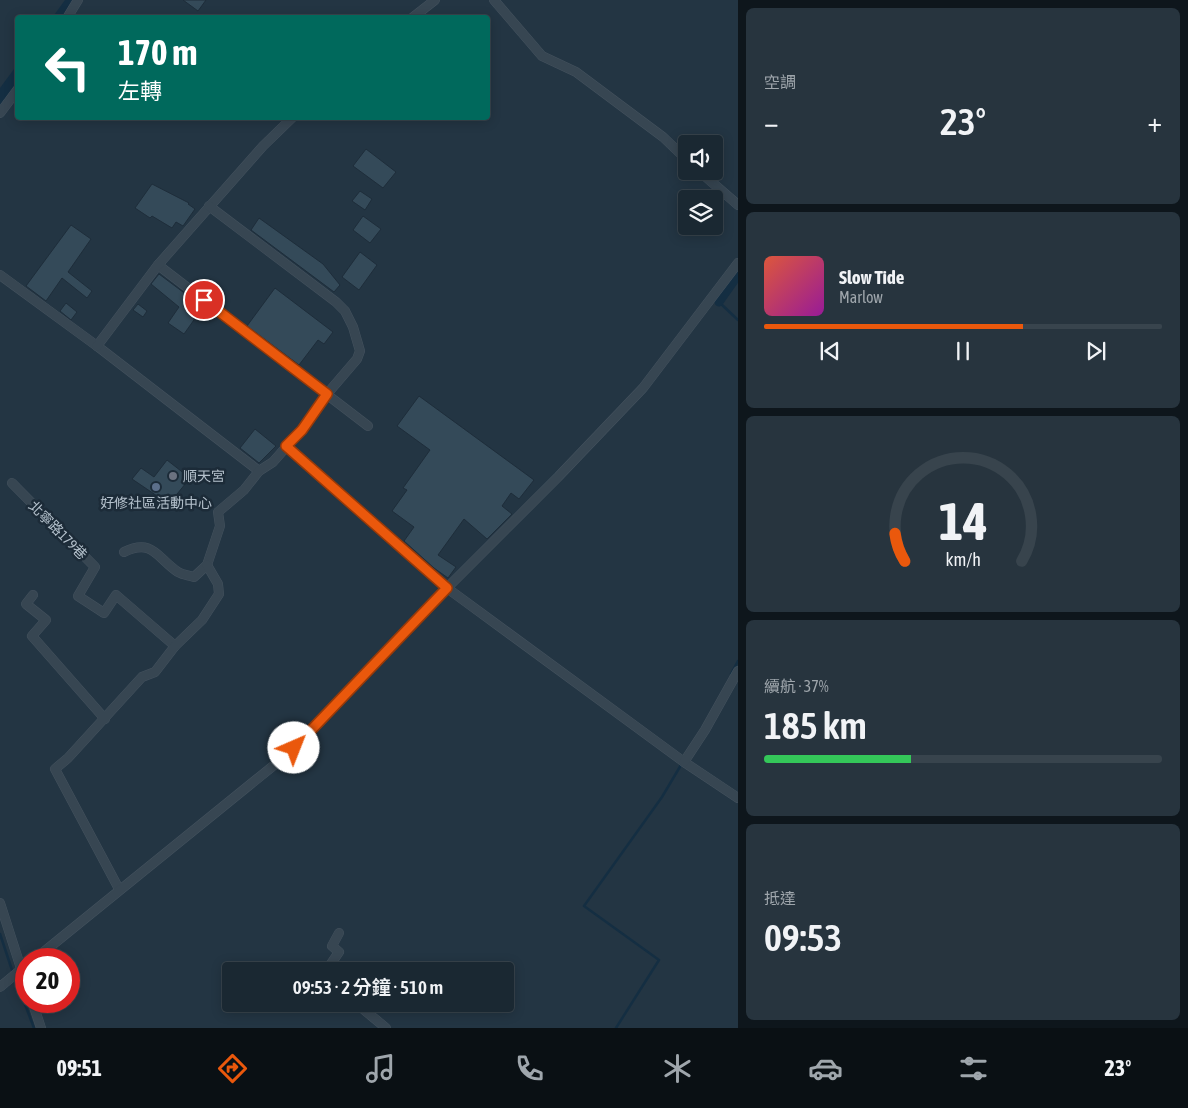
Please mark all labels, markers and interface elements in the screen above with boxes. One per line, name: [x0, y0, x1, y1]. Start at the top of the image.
text: 170 m: [118, 32, 197, 72]
icon: left: [35, 35, 100, 100]
text: 空調: [764, 73, 796, 91]
text: 左轉: [118, 78, 162, 104]
text: 23°: [940, 100, 986, 143]
text: −: [764, 106, 779, 138]
text: +: [1147, 106, 1162, 138]
map controls: [678, 135, 723, 235]
button: sound: [678, 135, 723, 180]
button: layers: [678, 190, 723, 235]
text: Slow Tide: [839, 266, 904, 288]
pin: [183, 279, 225, 321]
icon: arrive: [190, 286, 218, 314]
text: Marlow: [839, 288, 883, 306]
icon: previous: [816, 337, 844, 365]
icon: pause: [949, 337, 977, 365]
icon: next: [1082, 337, 1110, 365]
place label: 順天宮: [183, 468, 225, 484]
marker: 順天宮: [167, 470, 179, 482]
marker: 好修社區活動中心: [150, 481, 162, 493]
text: 14: [939, 491, 987, 551]
place label: 好修社區活動中心: [100, 495, 212, 511]
street label: 北寧路179巷: [26, 498, 90, 562]
text: km/h: [945, 549, 981, 570]
text: 續航 · 37%: [764, 677, 829, 695]
text: 185 km: [764, 704, 867, 747]
position arrow: [267, 721, 319, 773]
text: 抵達: [764, 889, 796, 907]
text: 09:53: [764, 916, 842, 959]
speed limit sign: 20: [15, 948, 80, 1013]
text: 09:53 · 2 分鐘 · 510 m: [293, 976, 443, 998]
icon: directions: [215, 1051, 250, 1086]
icon: music: [363, 1051, 398, 1086]
icon: phone: [512, 1051, 547, 1086]
icon: climate: [660, 1051, 695, 1086]
icon: car: [808, 1051, 843, 1086]
icon: filters: [956, 1051, 991, 1086]
text: 09:51: [57, 1055, 102, 1081]
text: 23°: [1105, 1055, 1131, 1081]

